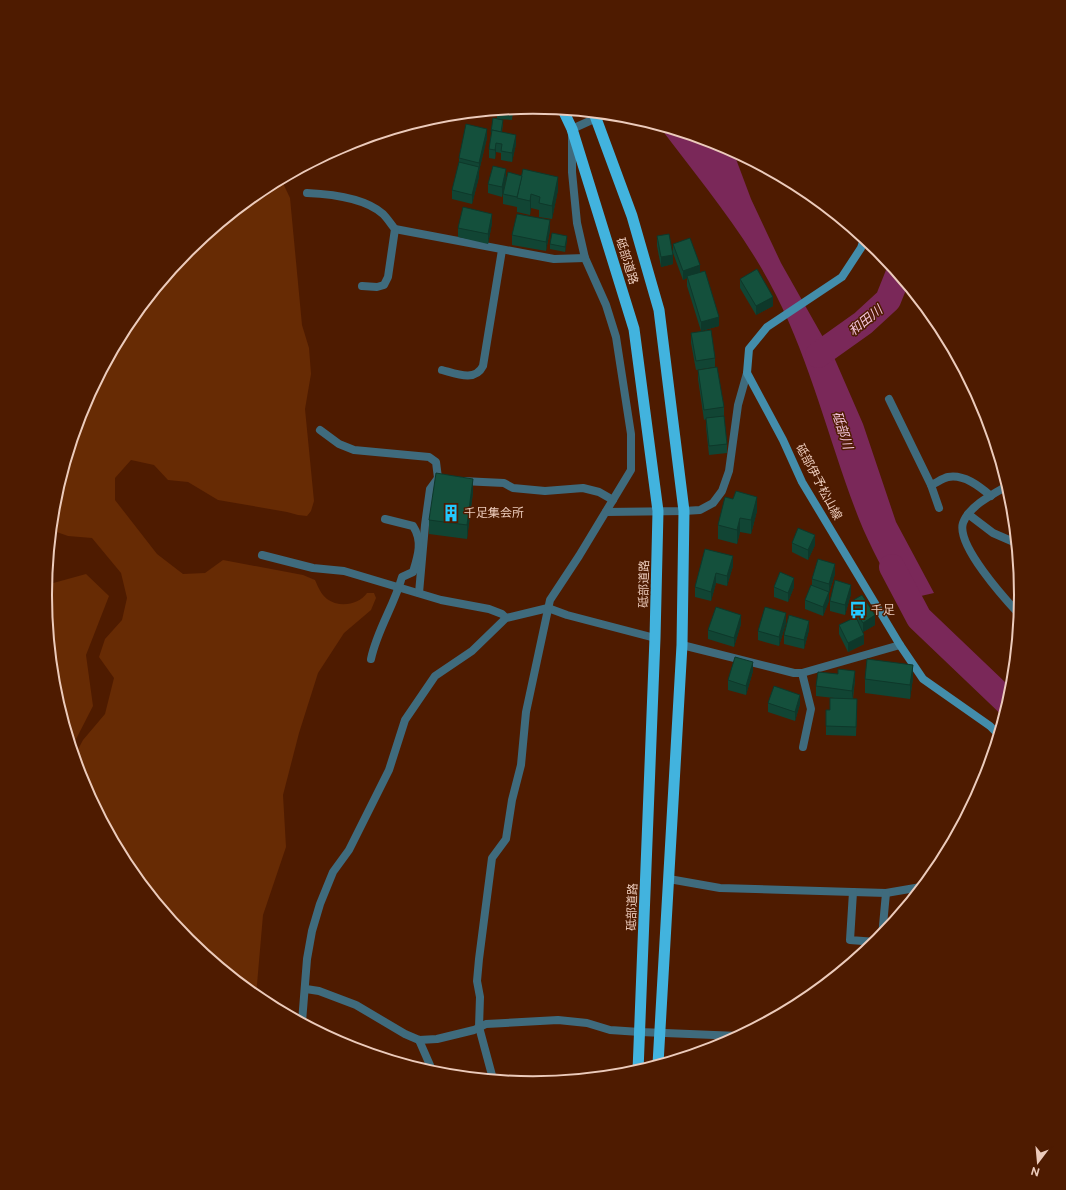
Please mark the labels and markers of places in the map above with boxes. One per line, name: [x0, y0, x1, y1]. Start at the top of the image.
building icon: 千足集会所: [441, 503, 461, 523]
place label: 千足集会所: [464, 506, 524, 520]
bus stop icon: 千足: [848, 600, 868, 620]
place label: 千足: [871, 603, 895, 617]

